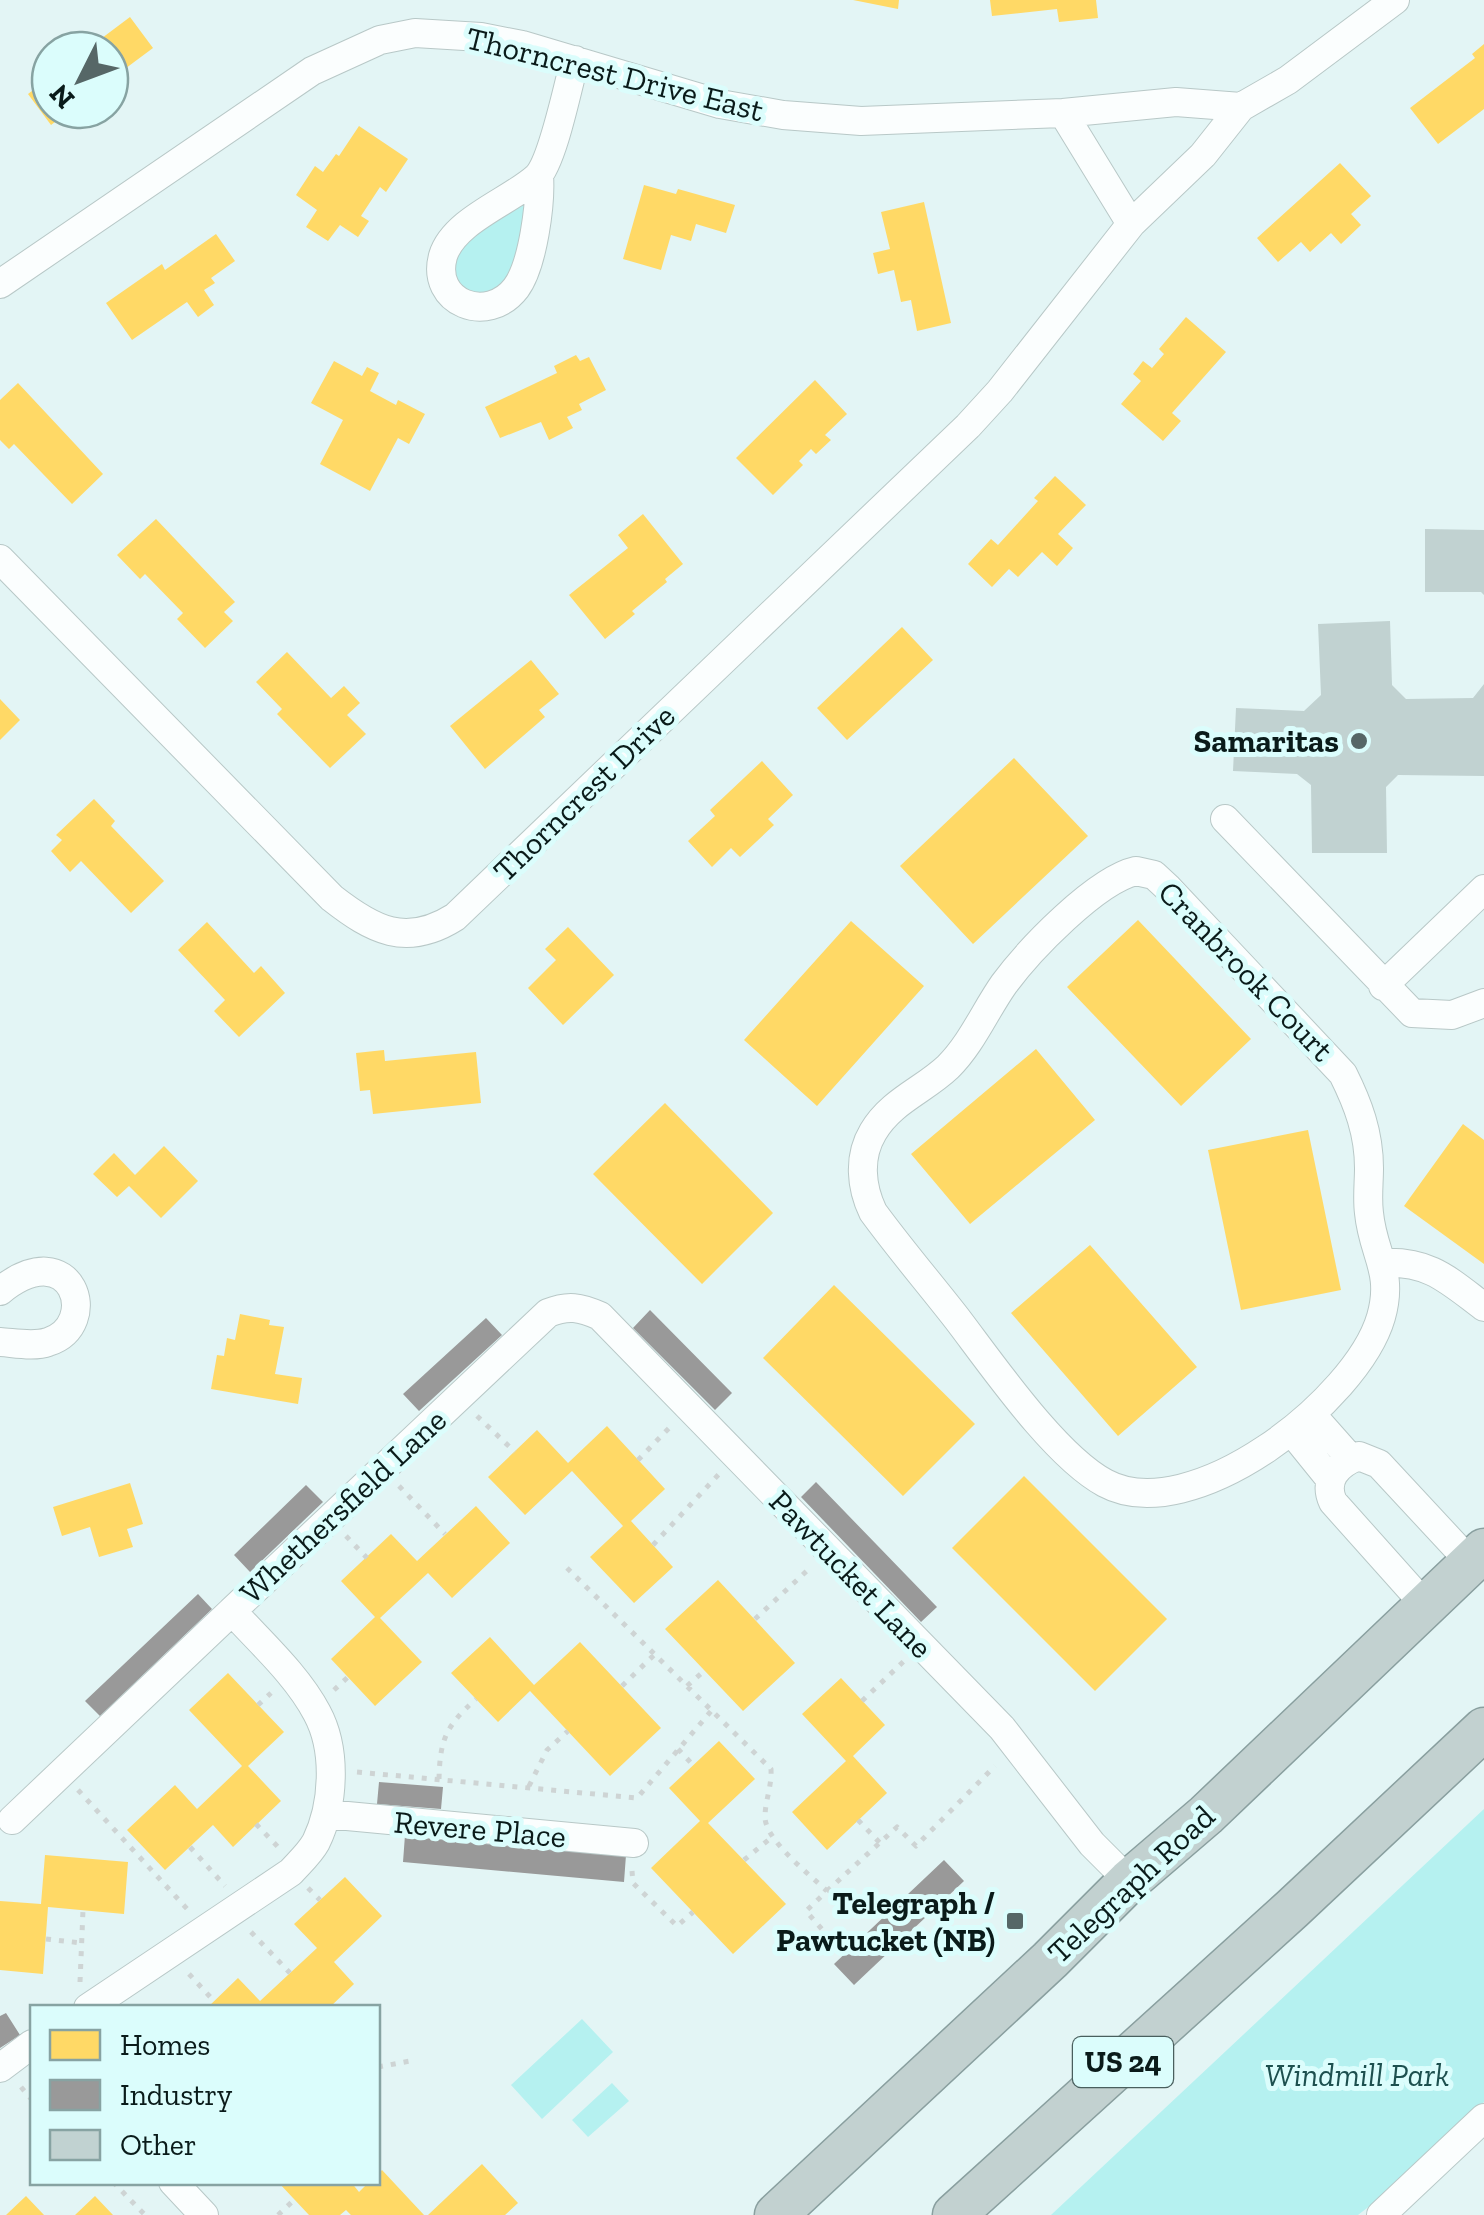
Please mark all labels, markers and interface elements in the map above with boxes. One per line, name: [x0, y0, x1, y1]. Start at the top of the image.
street label: Thorncrest Drive East: [462, 19, 768, 129]
north arrow: [30, 30, 130, 130]
text: N: [42, 77, 81, 115]
street label: Thorncrest Drive: [485, 697, 683, 889]
place label: Samaritas: [1193, 722, 1339, 760]
marker: Samaritas: [1348, 730, 1370, 752]
street label: Cranbrook Court: [1151, 873, 1342, 1069]
street label: Whethersfield Lane: [232, 1401, 454, 1611]
street label: Pawtucket Lane: [761, 1482, 941, 1666]
street label: Telegraph Road: [1040, 1797, 1223, 1971]
street label: Revere Place: [392, 1803, 568, 1855]
place label: Telegraph / Pawtucket (NB): [776, 1884, 995, 1959]
marker: Telegraph / Pawtucket (NB): [1004, 1910, 1026, 1932]
legend: [30, 2005, 380, 2185]
text: Homes: [120, 2027, 210, 2063]
road number: US 24: [1073, 2037, 1173, 2087]
park label: Windmill Park: [1265, 2056, 1449, 2094]
text: Industry: [120, 2077, 233, 2113]
text: Other: [120, 2127, 197, 2163]

